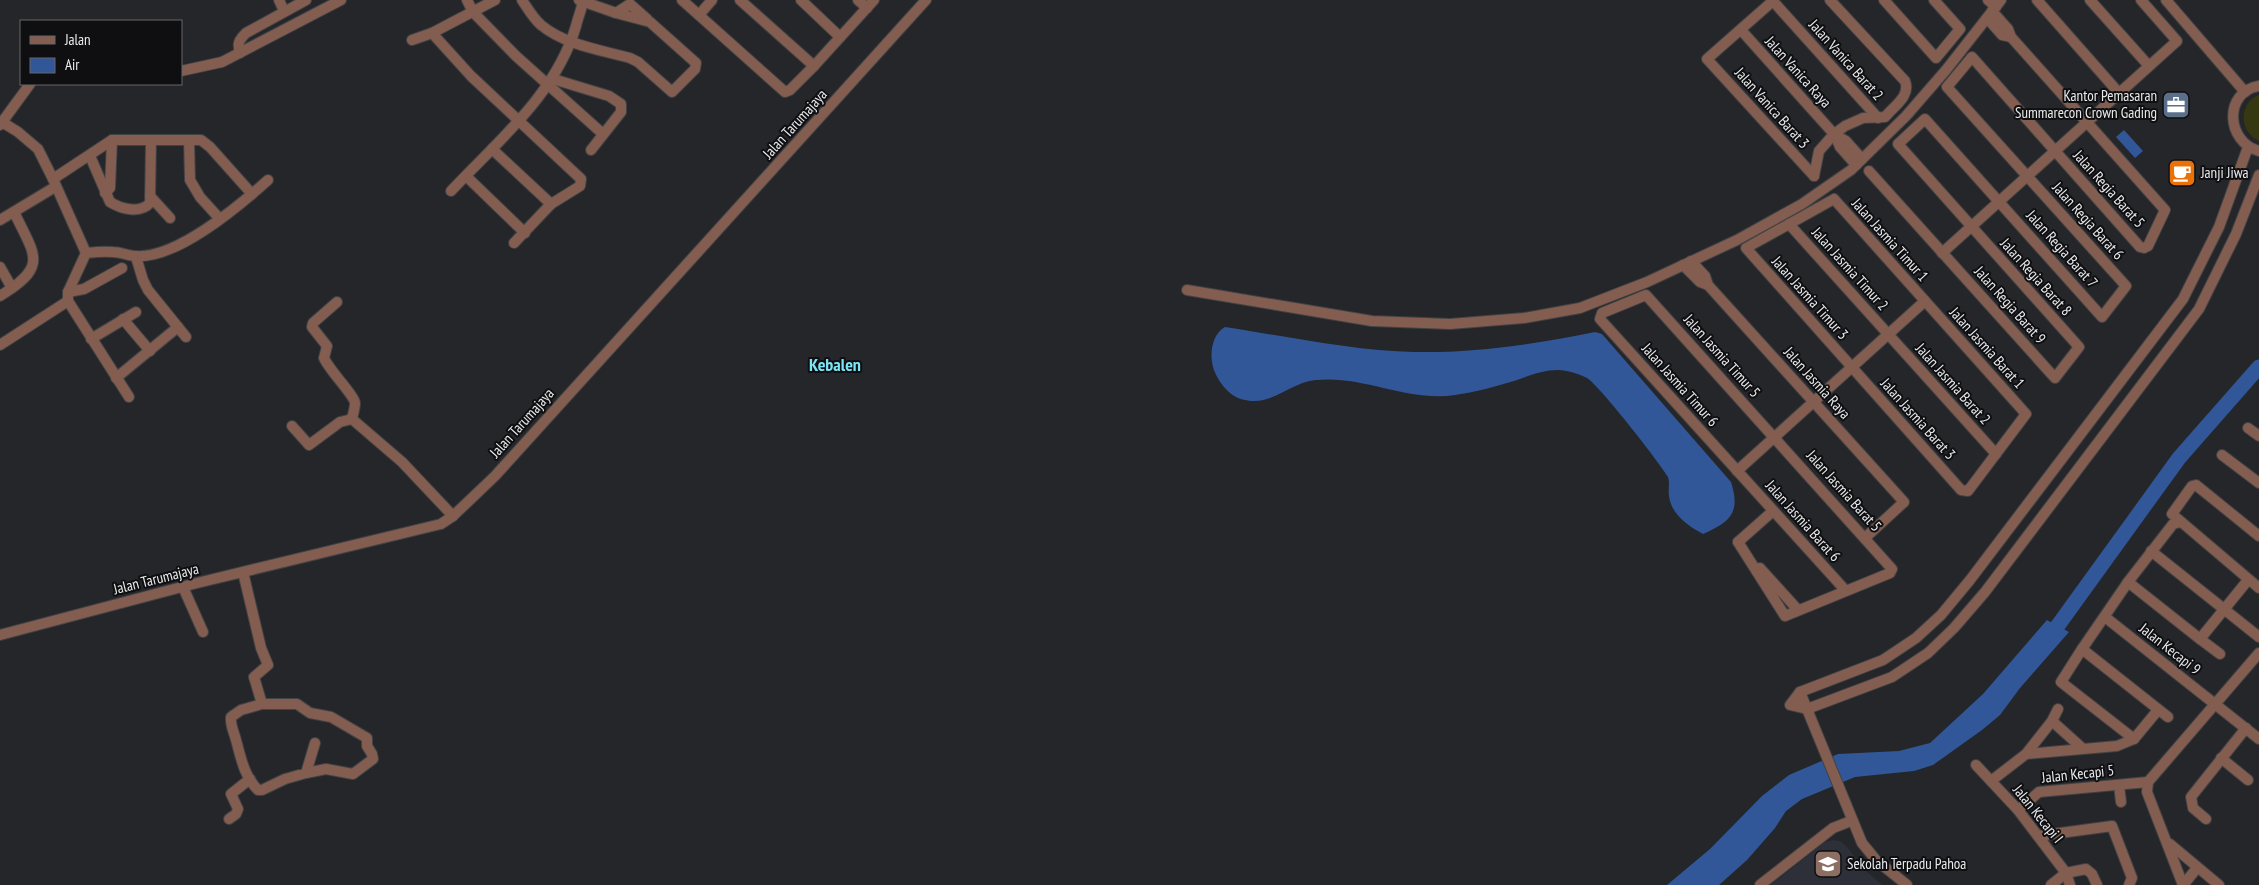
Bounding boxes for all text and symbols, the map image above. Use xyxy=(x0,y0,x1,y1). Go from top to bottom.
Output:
street label: Jalan Vanica Barat 2 xyxy=(1804,15,1888,104)
legend xyxy=(20,20,182,85)
text: Jalan xyxy=(64,30,91,49)
street label: Jalan Vanica Raya xyxy=(1761,31,1836,111)
text: Air xyxy=(65,55,80,74)
street label: Jalan Vanica Barat 3 xyxy=(1730,63,1814,152)
street label: Jalan Tarumajaya xyxy=(758,85,831,163)
place label: Kantor Pemasaran Summarecon Crown Gading xyxy=(2015,86,2157,122)
office icon: Kantor Pemasaran Summarecon Crown Gading xyxy=(2161,90,2191,120)
street label: Jalan Regia Barat 5 xyxy=(2069,145,2149,231)
cafe icon: Janji Jiwa xyxy=(2167,158,2197,188)
place label: Janji Jiwa xyxy=(2200,163,2249,182)
street label: Jalan Regia Barat 6 xyxy=(2048,177,2128,264)
street label: Jalan Jasmia Timur 1 xyxy=(1847,193,1933,285)
street label: Jalan Regia Barat 7 xyxy=(2022,205,2102,291)
street label: Jalan Jasmia Timur 2 xyxy=(1807,222,1893,314)
street label: Jalan Regia Barat 8 xyxy=(1996,233,2076,319)
street label: Jalan Jasmia Timur 3 xyxy=(1767,251,1853,343)
street label: Jalan Regia Barat 9 xyxy=(1970,261,2050,347)
street label: Jalan Jasmia Barat 1 xyxy=(1945,302,2029,392)
street label: Jalan Jasmia Timur 5 xyxy=(1679,309,1765,401)
street label: Jalan Jasmia Timur 6 xyxy=(1637,338,1723,430)
street label: Jalan Jasmia Barat 2 xyxy=(1911,338,1995,428)
street label: Jalan Jasmia Raya xyxy=(1779,342,1855,423)
district label: Kebalen xyxy=(809,353,861,376)
street label: Jalan Jasmia Barat 3 xyxy=(1876,373,1960,463)
street label: Jalan Tarumajaya xyxy=(485,384,558,462)
street label: Jalan Jasmia Barat 5 xyxy=(1802,445,1886,535)
street label: Jalan Jasmia Barat 6 xyxy=(1761,475,1845,565)
street label: Jalan Tarumajaya xyxy=(110,559,200,599)
street label: Jalan Kecapi 9 xyxy=(2135,618,2205,679)
street label: Jalan Kecapi 5 xyxy=(2040,760,2115,787)
street label: Jalan Kecapi I xyxy=(2008,780,2068,847)
school or university icon: Sekolah Terpadu Pahoa xyxy=(1813,849,1843,879)
place label: Sekolah Terpadu Pahoa xyxy=(1847,854,1966,873)

